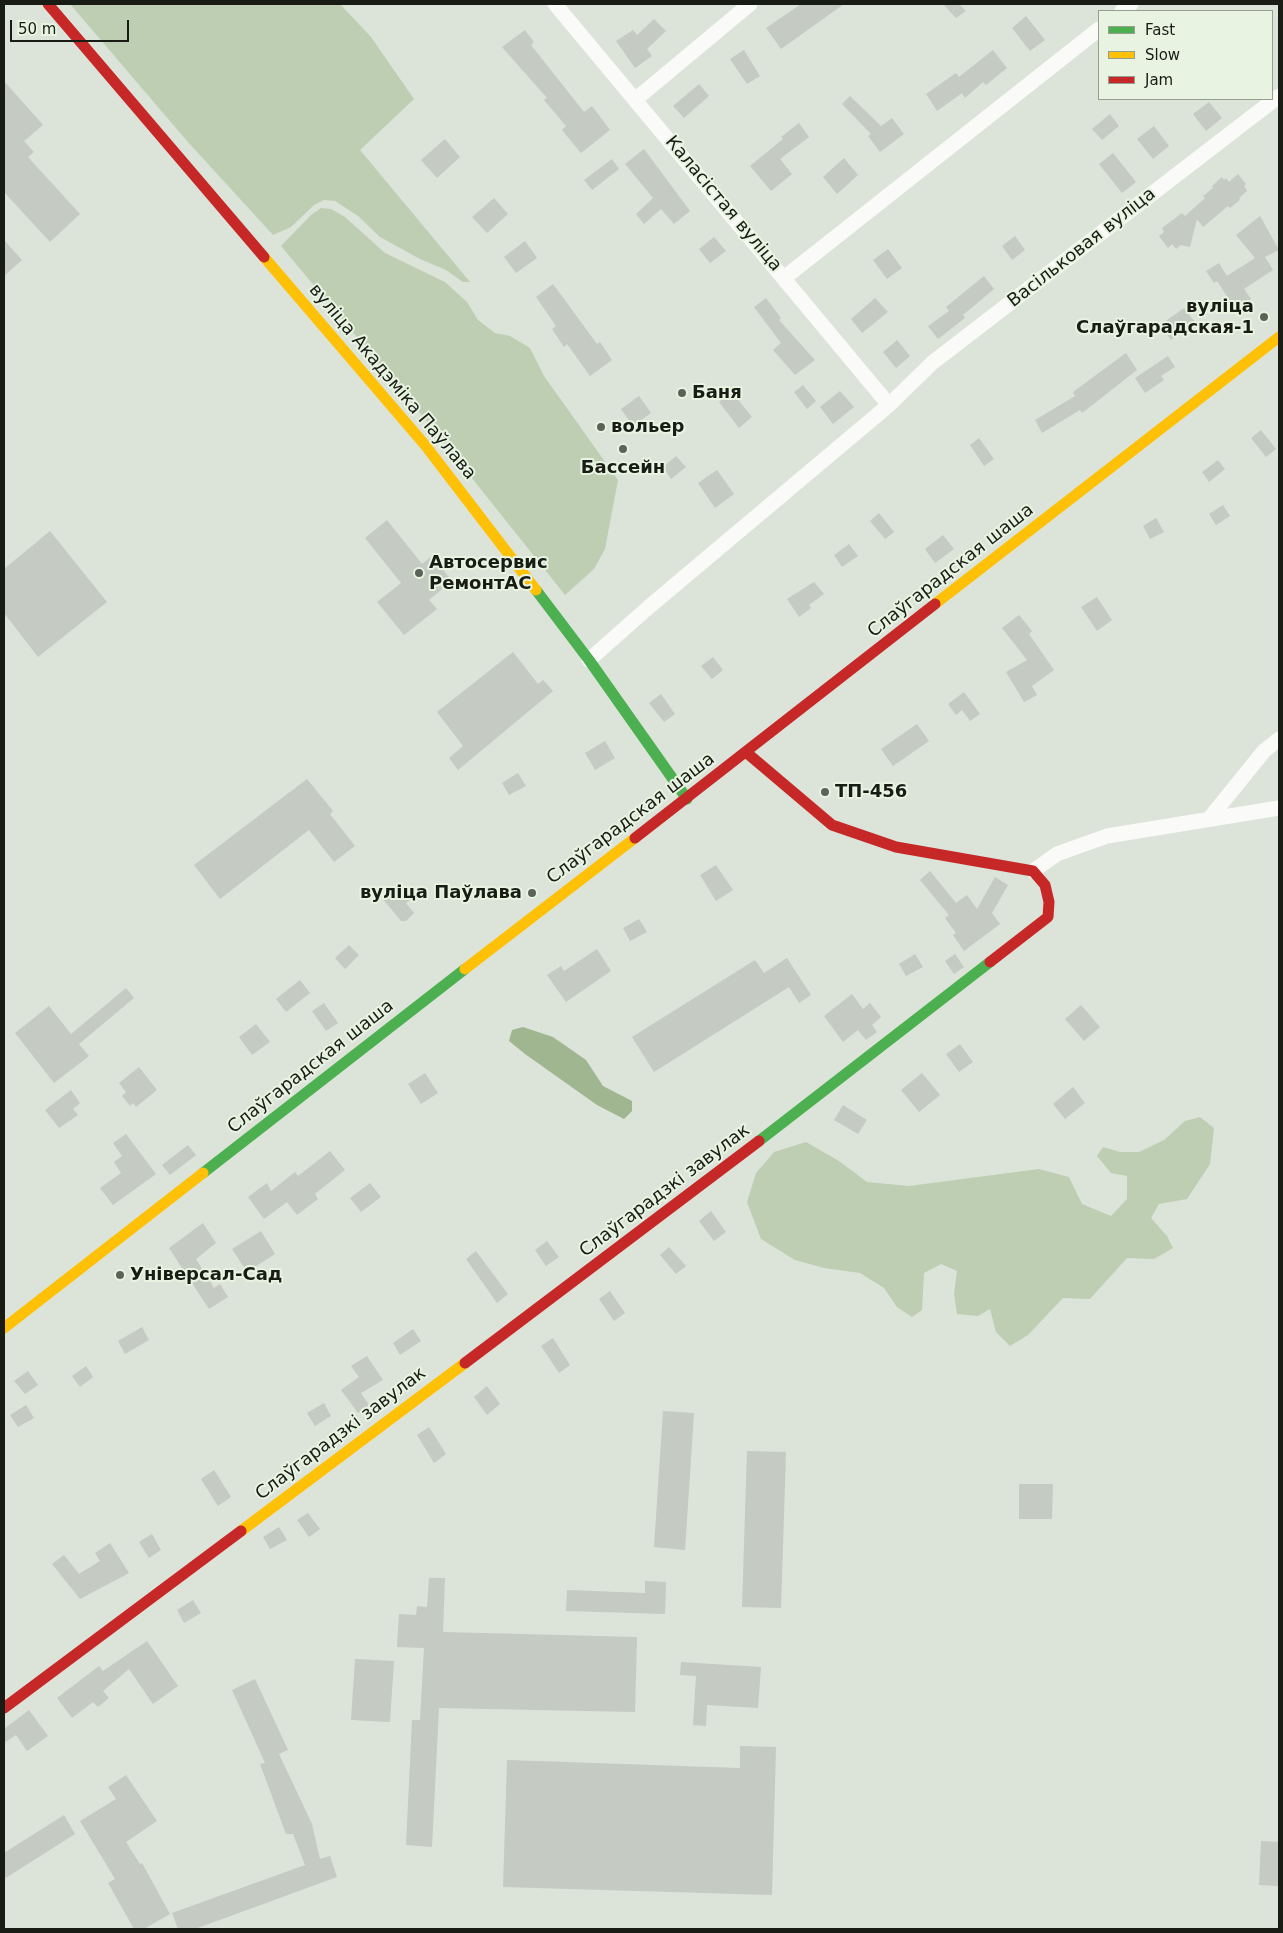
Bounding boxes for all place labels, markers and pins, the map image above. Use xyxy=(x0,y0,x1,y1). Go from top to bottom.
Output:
place label: вуліца Слаўгарадская-1 xyxy=(1076,296,1254,338)
marker: вуліца Слаўгарадская-1 xyxy=(1258,311,1270,323)
place label: Баня xyxy=(692,382,742,404)
marker: Баня xyxy=(676,387,688,399)
place label: вольер xyxy=(611,416,684,438)
marker: вольер xyxy=(595,421,607,433)
marker: Бассейн xyxy=(617,443,629,455)
place label: Бассейн xyxy=(581,457,665,479)
place label: Автосервис РемонтАС xyxy=(429,552,548,594)
marker: Автосервис РемонтАС xyxy=(413,567,425,579)
place label: ТП-456 xyxy=(835,781,907,803)
marker: ТП-456 xyxy=(819,786,831,798)
place label: вуліца Паўлава xyxy=(360,882,522,904)
marker: вуліца Паўлава xyxy=(526,887,538,899)
place label: Універсал-Сад xyxy=(130,1264,282,1286)
marker: Універсал-Сад xyxy=(114,1269,126,1281)

